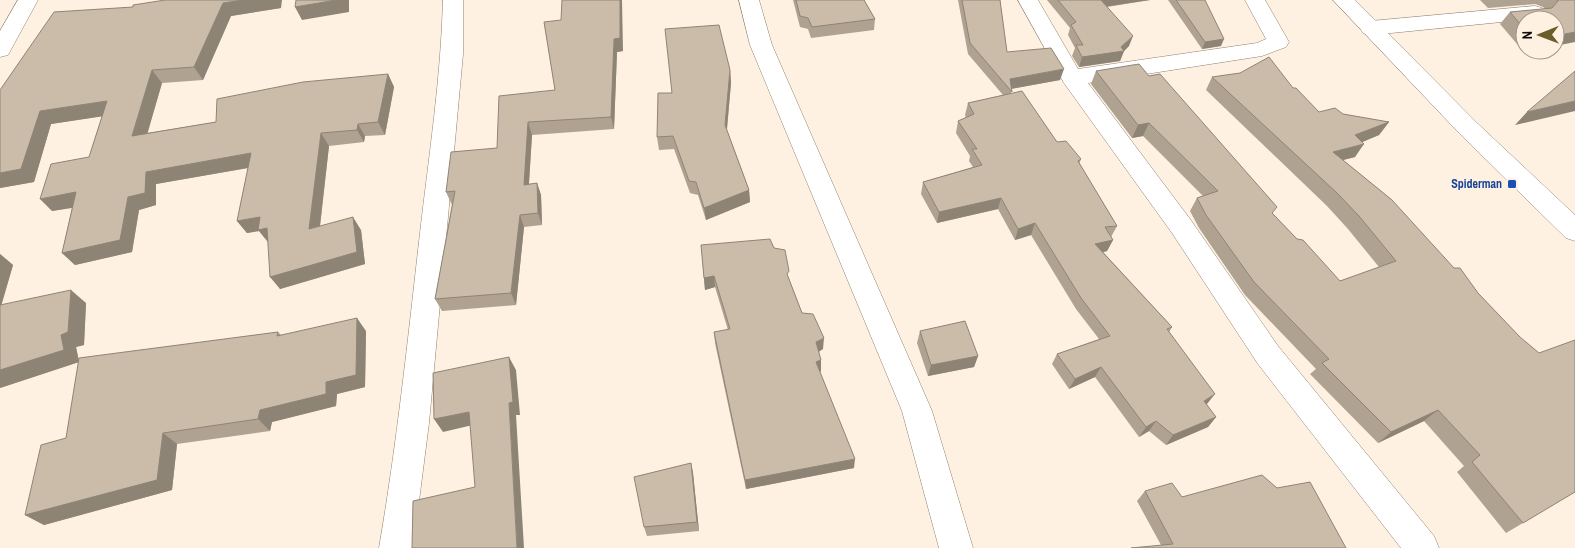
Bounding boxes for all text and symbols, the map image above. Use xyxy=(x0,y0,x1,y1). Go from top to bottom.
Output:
north arrow xyxy=(1515,10,1565,60)
text: N xyxy=(1518,31,1536,40)
place label: Spiderman xyxy=(1451,176,1502,192)
marker: Spiderman xyxy=(1506,178,1518,190)

